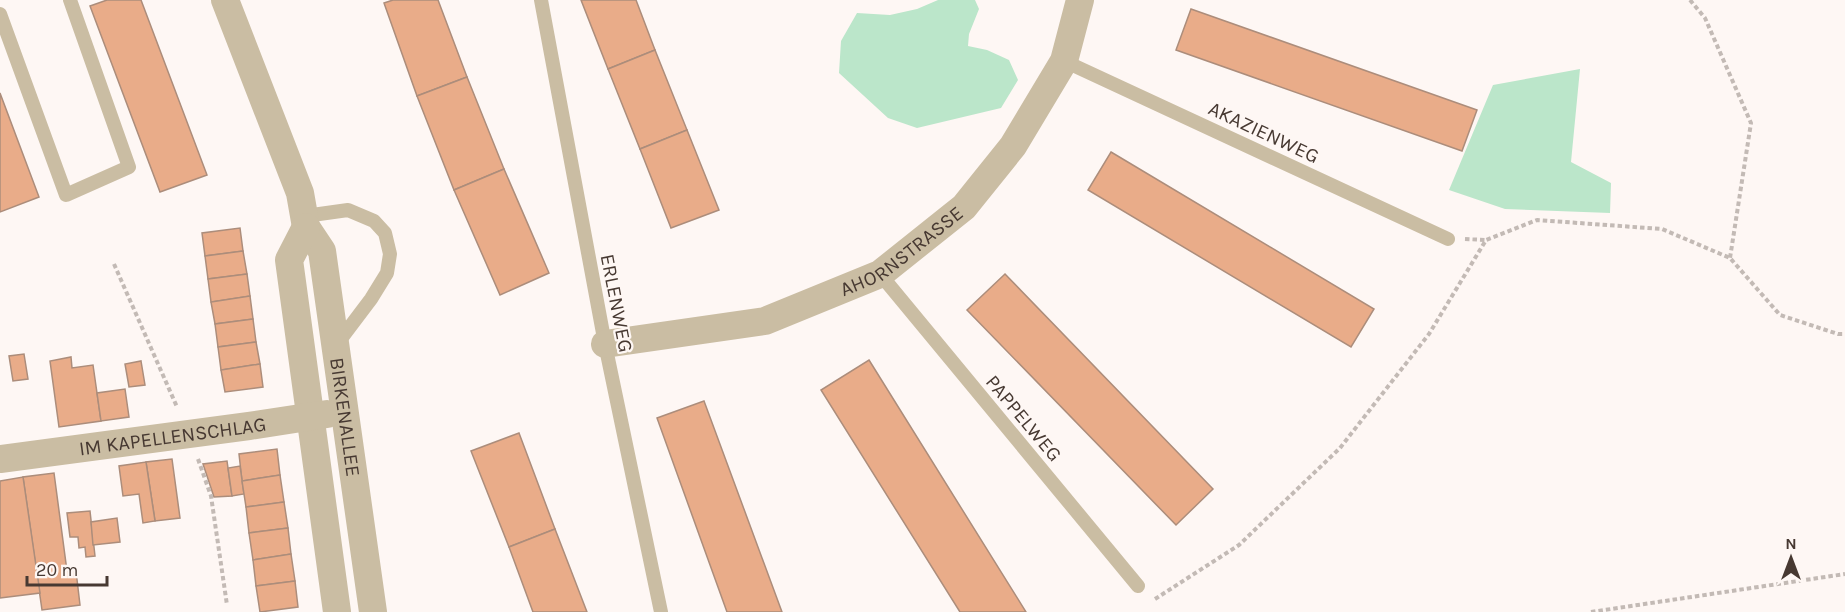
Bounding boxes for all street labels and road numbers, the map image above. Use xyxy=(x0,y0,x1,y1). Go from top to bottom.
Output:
street label: AKAZIENWEG xyxy=(1205,97,1323,168)
street label: AHORNSTRASSE xyxy=(837,201,968,301)
street label: ERLENWEG xyxy=(596,252,637,354)
street label: BIRKENALLEE xyxy=(325,356,365,478)
street label: PAPPELWEG xyxy=(981,370,1066,466)
street label: IM KAPELLENSCHLAG xyxy=(78,413,268,460)

